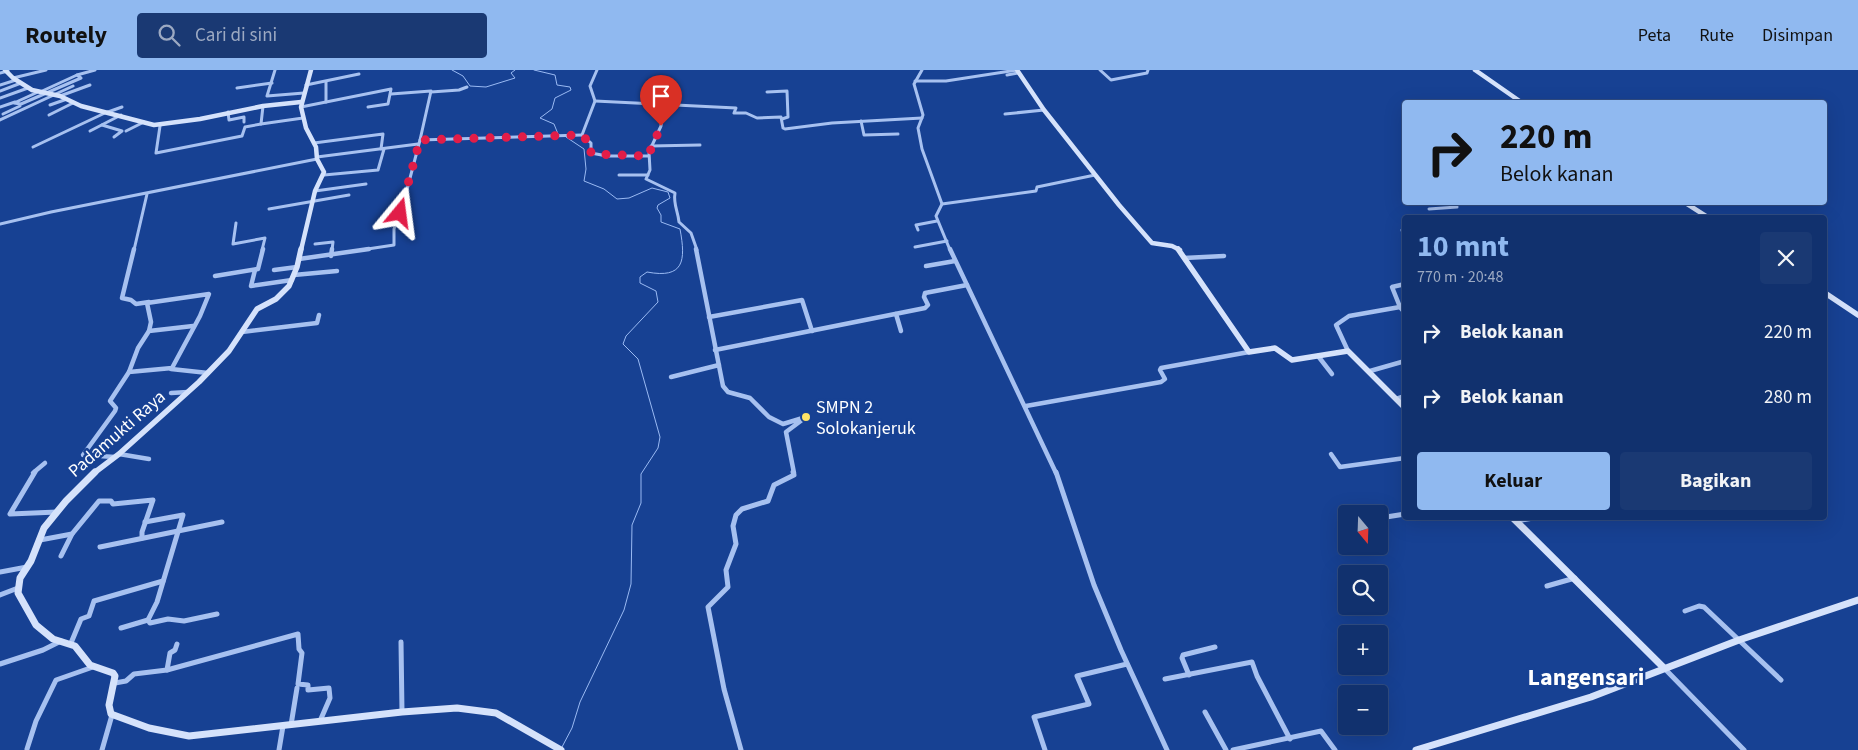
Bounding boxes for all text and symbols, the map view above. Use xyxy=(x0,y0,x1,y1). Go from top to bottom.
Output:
search box xyxy=(137,13,487,58)
text: Routely xyxy=(25,18,107,53)
icon: search xyxy=(155,21,183,49)
text: Cari di sini xyxy=(195,22,277,49)
text: Peta xyxy=(1638,23,1671,48)
text: Rute xyxy=(1699,23,1734,48)
text: Disimpan xyxy=(1762,23,1833,48)
pin xyxy=(640,75,682,126)
icon: arrive xyxy=(647,82,675,110)
text: 220 m xyxy=(1500,112,1592,162)
icon: right xyxy=(1417,120,1482,185)
text: Belok kanan xyxy=(1500,158,1614,190)
position arrow xyxy=(373,186,425,238)
text: 10 mnt xyxy=(1417,225,1509,268)
button: close xyxy=(1760,232,1812,284)
text: 770 m · 20:48 xyxy=(1417,266,1504,288)
icon: right xyxy=(1417,319,1445,347)
text: Belok kanan xyxy=(1460,319,1564,346)
text: 220 m xyxy=(1764,319,1812,346)
icon: right xyxy=(1417,384,1445,412)
text: Belok kanan xyxy=(1460,384,1564,411)
text: 280 m xyxy=(1764,384,1812,411)
street label: Padamukti Raya xyxy=(63,385,171,483)
place label: SMPN 2 Solokanjeruk xyxy=(816,395,916,441)
marker: SMPN 2 Solokanjeruk xyxy=(800,411,812,423)
button: Keluar xyxy=(1417,452,1610,510)
button: Bagikan xyxy=(1620,452,1812,510)
north arrow xyxy=(1338,505,1388,555)
map controls xyxy=(1338,505,1388,735)
button: search xyxy=(1338,565,1388,615)
button: + xyxy=(1338,625,1388,675)
district label: Langensari xyxy=(1528,660,1644,695)
button: − xyxy=(1338,685,1388,735)

